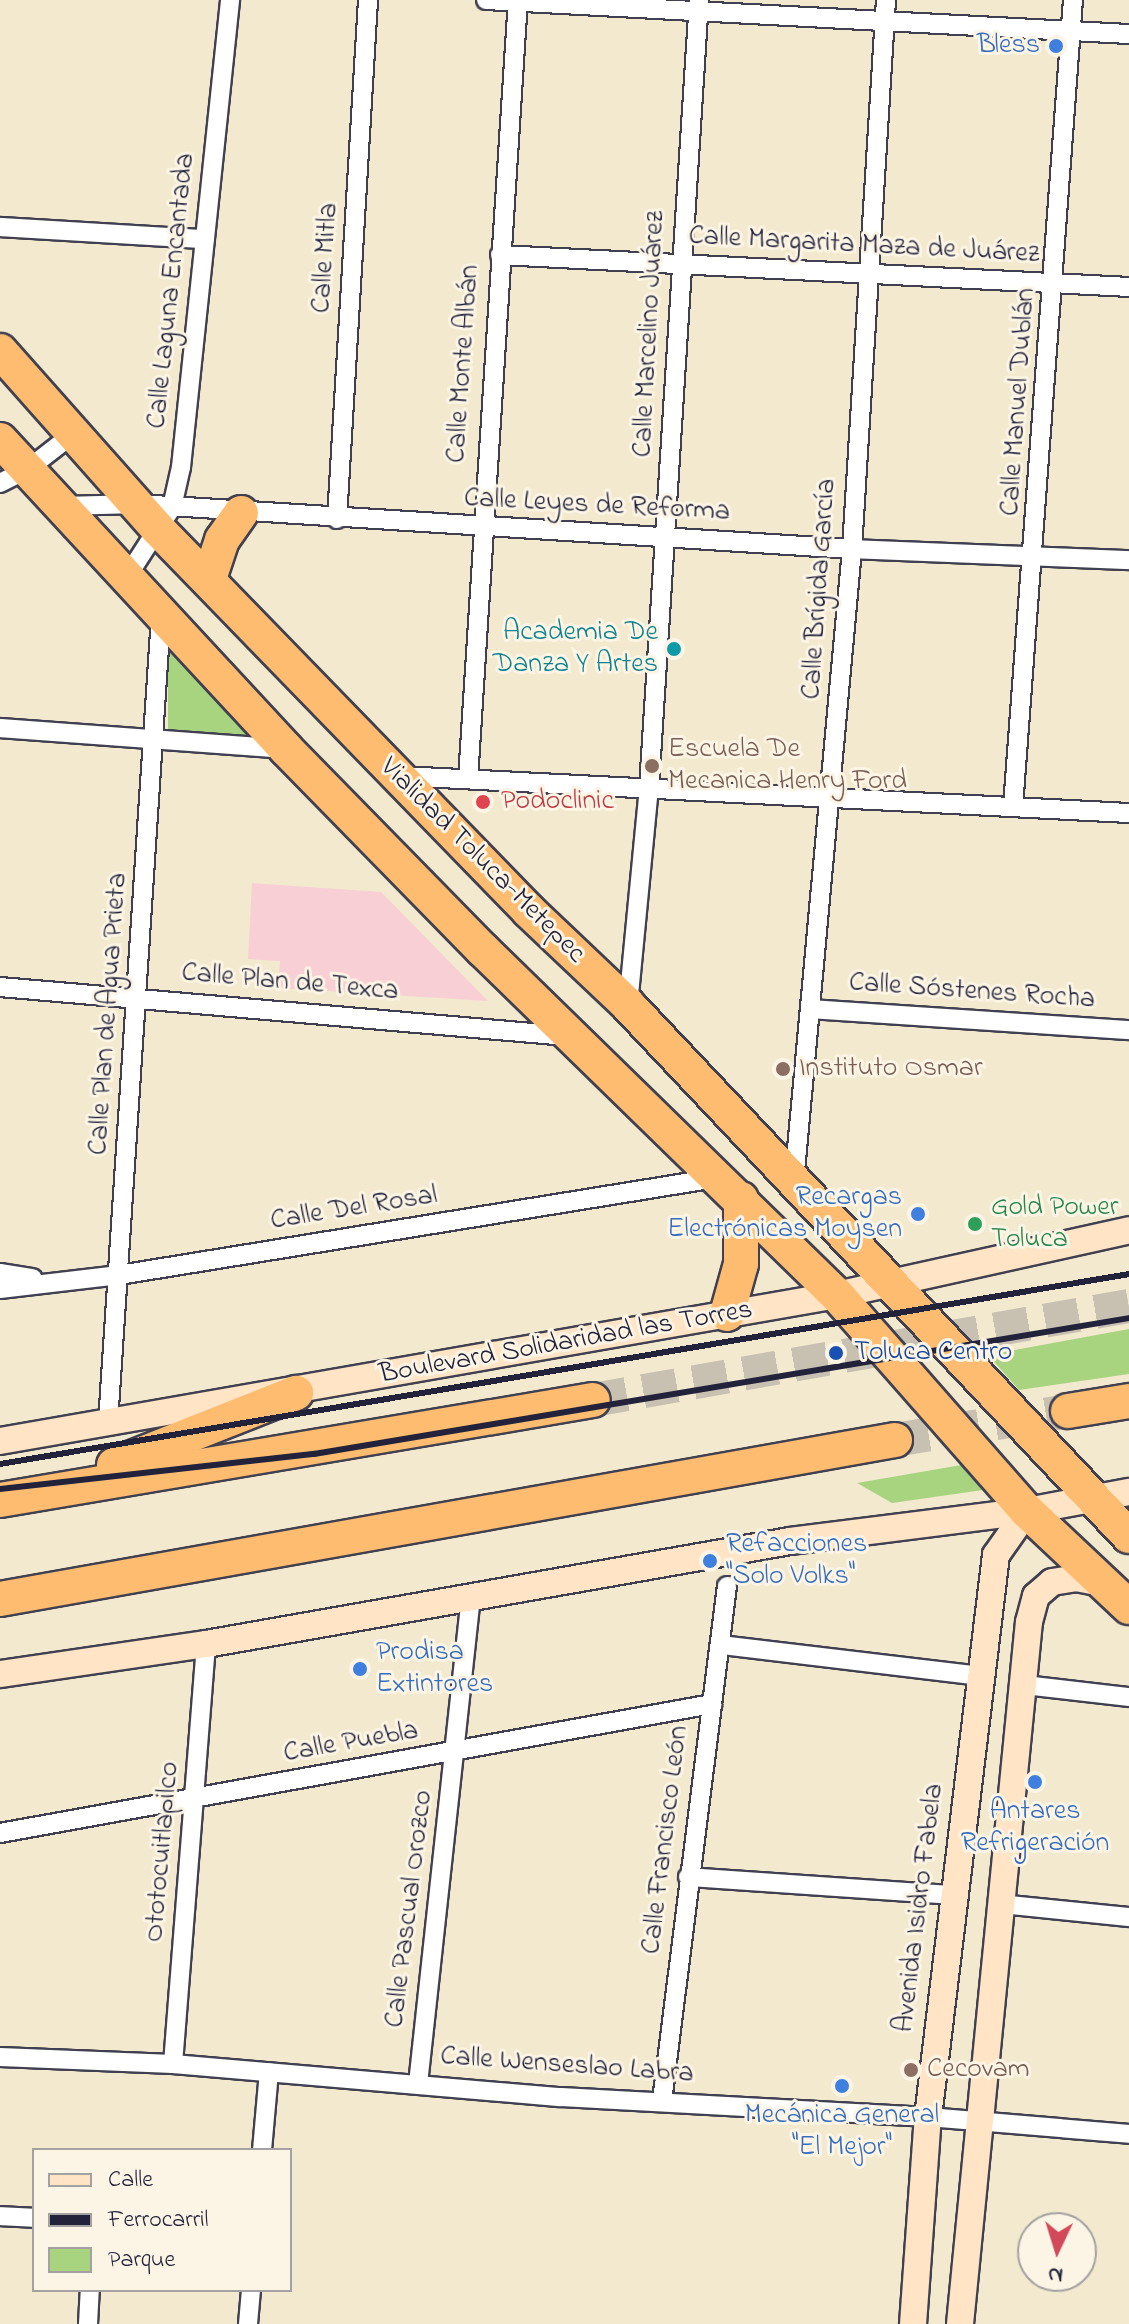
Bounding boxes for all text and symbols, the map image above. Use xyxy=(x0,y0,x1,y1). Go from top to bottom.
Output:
place label: Bless xyxy=(977,29,1040,63)
marker: Bless xyxy=(1047,37,1065,55)
street label: Calle Laguna Encantada xyxy=(141,152,203,430)
street label: Calle Mitla xyxy=(305,202,347,314)
street label: Calle Marcelino Juárez xyxy=(627,210,673,458)
street label: Calle Margarita Maza de Juárez xyxy=(688,220,1040,272)
street label: Calle Monte Albán xyxy=(440,264,488,464)
street label: Calle Manuel Dublán xyxy=(994,287,1044,517)
street label: Calle Brígida García xyxy=(796,477,844,701)
street label: Calle Leyes de Reforma xyxy=(463,482,731,530)
place label: Academia De Danza Y Artes xyxy=(493,616,658,682)
marker: Academia De Danza Y Artes xyxy=(665,640,683,658)
place label: Escuela De Mecanica Henry Ford xyxy=(668,733,907,799)
street label: Vialidad Toluca-Metepec xyxy=(372,751,592,971)
marker: Escuela De Mecanica Henry Ford xyxy=(643,757,661,775)
place label: Podoclinic xyxy=(501,785,614,819)
marker: Podoclinic xyxy=(472,791,494,813)
street label: Calle Plan de Agua Prieta xyxy=(82,872,136,1156)
street label: Calle Plan de Texca xyxy=(180,957,400,1009)
street label: Calle Sóstenes Rocha xyxy=(848,967,1096,1017)
place label: Instituto Osmar xyxy=(799,1052,983,1086)
marker: Instituto Osmar xyxy=(774,1060,792,1078)
street label: Calle Del Rosal xyxy=(268,1179,440,1239)
place label: Recargas Electrónicas Moysen xyxy=(667,1181,902,1247)
place label: Gold Power Toluca xyxy=(991,1191,1118,1257)
marker: Recargas Electrónicas Moysen xyxy=(909,1205,927,1223)
marker: Gold Power Toluca xyxy=(966,1215,984,1233)
street label: Boulevard Solidaridad las Torres xyxy=(377,1294,755,1392)
place label: Toluca Centro xyxy=(854,1336,1012,1370)
marker: Toluca Centro xyxy=(825,1342,847,1364)
place label: Refacciones "Solo Volks" xyxy=(726,1528,867,1594)
marker: Refacciones "Solo Volks" xyxy=(701,1552,719,1570)
place label: Prodisa Extintores xyxy=(376,1636,493,1702)
marker: Prodisa Extintores xyxy=(351,1660,369,1678)
street label: Calle Puebla xyxy=(281,1715,421,1771)
street label: Calle Francisco León xyxy=(635,1724,697,1956)
street label: Ototocuitlapilco xyxy=(138,1760,188,1944)
marker: Antares Refrigeración xyxy=(1026,1773,1044,1791)
street label: Avenida Isidro Fabela xyxy=(888,1782,952,2034)
street label: Calle Pascual Orozco xyxy=(379,1788,441,2030)
place label: Antares Refrigeración xyxy=(961,1795,1109,1861)
street label: Calle Wenseslao Labra xyxy=(439,2040,695,2092)
place label: Cecovam xyxy=(927,2053,1030,2087)
marker: Cecovam xyxy=(902,2061,920,2079)
marker: Mecánica General "El Mejor" xyxy=(833,2077,851,2095)
place label: Mecánica General "El Mejor" xyxy=(745,2099,939,2165)
legend xyxy=(32,2148,292,2292)
text: Calle xyxy=(108,2163,153,2198)
text: Ferrocarril xyxy=(108,2203,209,2238)
north arrow xyxy=(1017,2212,1097,2292)
text: Parque xyxy=(108,2243,175,2278)
text: N xyxy=(1047,2257,1064,2290)

